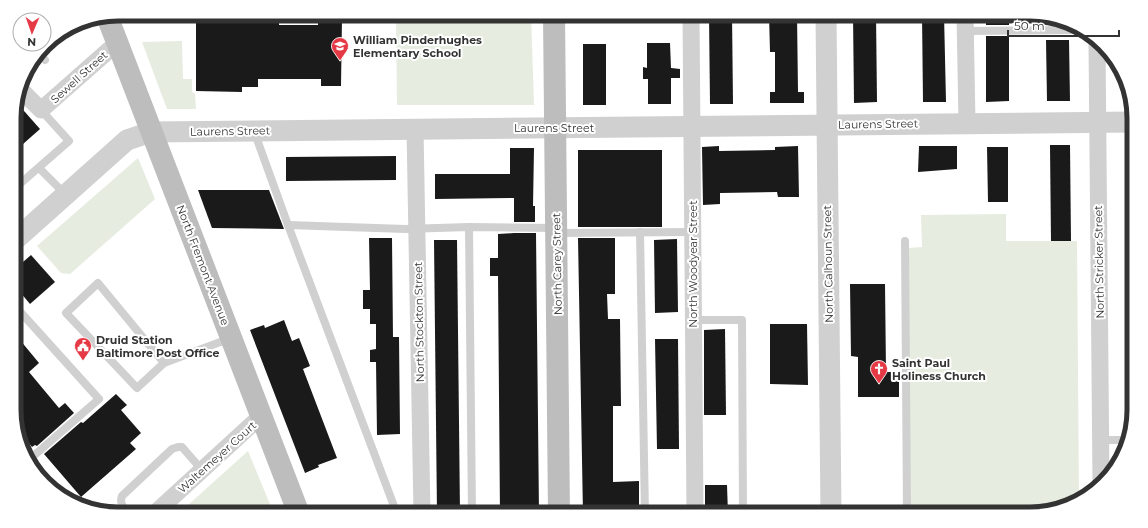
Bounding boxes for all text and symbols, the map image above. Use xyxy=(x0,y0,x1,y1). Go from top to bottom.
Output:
north arrow xyxy=(12,12,52,52)
scale bar xyxy=(1008,12,1119,38)
text: 50 m xyxy=(1014,18,1045,33)
place label: William Pinderhughes Elementary School xyxy=(353,33,482,60)
text: N xyxy=(27,35,36,49)
school or university icon: William Pinderhughes Elementary School xyxy=(330,36,350,61)
street label: Sewell Street xyxy=(48,48,111,106)
street label: Laurens Street xyxy=(838,116,919,132)
street label: Laurens Street xyxy=(514,121,595,135)
street label: Laurens Street xyxy=(190,123,271,139)
street label: North Woodyear Street xyxy=(686,200,700,328)
street label: North Fremont Avenue xyxy=(174,203,233,328)
street label: North Calhoun Street xyxy=(820,205,836,323)
street label: North Stricker Street xyxy=(1091,205,1107,319)
street label: North Carey Street xyxy=(549,212,565,315)
street label: North Stockton Street xyxy=(411,261,427,382)
place label: Druid Station Baltimore Post Office xyxy=(96,333,220,360)
public building icon: Druid Station Baltimore Post Office xyxy=(73,336,93,361)
place label: Saint Paul Holiness Church xyxy=(892,356,986,383)
church icon: Saint Paul Holiness Church xyxy=(869,359,889,384)
street label: Waltemeyer Court xyxy=(175,418,260,496)

